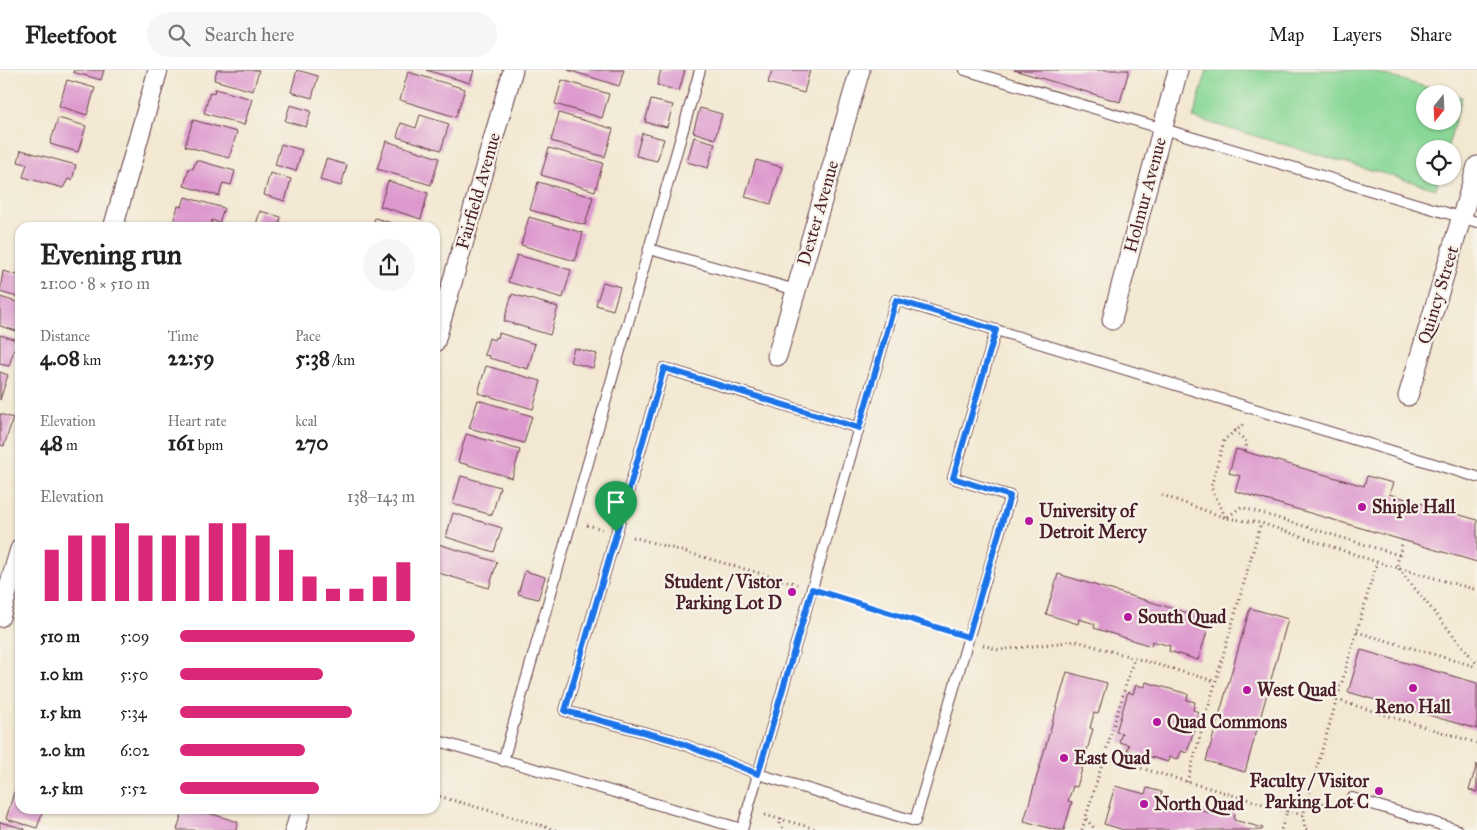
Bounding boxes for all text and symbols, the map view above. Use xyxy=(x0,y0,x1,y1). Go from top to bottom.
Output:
search box xyxy=(147,12,497,57)
text: Fleetfoot xyxy=(25,20,117,50)
icon: search xyxy=(165,21,193,49)
text: Search here xyxy=(205,23,294,46)
text: Map xyxy=(1269,24,1304,46)
text: Layers xyxy=(1332,24,1382,46)
text: Share xyxy=(1410,24,1452,46)
north arrow xyxy=(1416,85,1461,130)
map controls xyxy=(1416,85,1461,185)
street label: Fairfield Avenue xyxy=(451,130,505,252)
street label: Holmur Avenue xyxy=(1119,135,1171,255)
button: locate xyxy=(1416,140,1461,185)
street label: Dexter Avenue xyxy=(793,158,843,268)
text: Evening run xyxy=(40,237,182,272)
button: share xyxy=(363,239,415,291)
street label: Quincy Street xyxy=(1413,243,1464,347)
text: 21:00 · 8 × 510 m xyxy=(40,274,150,293)
text: Distance xyxy=(40,328,90,345)
text: Time xyxy=(168,328,199,345)
text: Pace xyxy=(295,328,321,345)
text: 4.08 xyxy=(40,345,80,371)
text: 22:59 xyxy=(168,345,215,371)
text: 5:38 xyxy=(295,345,330,371)
text: km xyxy=(80,352,101,369)
text: /km xyxy=(330,352,355,369)
text: Elevation xyxy=(40,413,96,430)
text: Heart rate xyxy=(168,413,227,430)
text: kcal xyxy=(295,413,317,430)
text: 48 xyxy=(40,430,63,456)
text: 161 xyxy=(168,430,195,456)
text: 270 xyxy=(295,430,329,456)
text: m xyxy=(63,437,78,454)
text: bpm xyxy=(195,437,223,454)
pin xyxy=(595,481,637,532)
text: Elevation xyxy=(40,487,104,506)
text: 138–143 m xyxy=(347,487,415,506)
icon: arrive xyxy=(602,488,630,516)
place label: Shiple Hall xyxy=(1372,496,1456,519)
place label: University of Detroit Mercy xyxy=(1039,500,1148,544)
marker: Shiple Hall xyxy=(1356,501,1368,513)
marker: University of Detroit Mercy xyxy=(1023,515,1035,527)
place label: Student / Vistor Parking Lot D xyxy=(664,571,783,615)
marker: Student / Vistor Parking Lot D xyxy=(786,586,798,598)
place label: South Quad xyxy=(1138,606,1227,629)
marker: South Quad xyxy=(1122,611,1134,623)
text: 510 m xyxy=(40,627,80,646)
text: 5:09 xyxy=(120,627,149,646)
text: 1.0 km xyxy=(40,665,83,684)
text: 5:50 xyxy=(120,665,148,684)
place label: West Quad xyxy=(1257,679,1338,702)
marker: Reno Hall xyxy=(1407,682,1419,694)
marker: West Quad xyxy=(1241,684,1253,696)
place label: Reno Hall xyxy=(1375,696,1452,718)
text: 1.5 km xyxy=(40,703,81,722)
text: 5:34 xyxy=(120,703,147,722)
place label: Quad Commons xyxy=(1167,711,1287,734)
marker: Quad Commons xyxy=(1151,716,1163,728)
text: 2.0 km xyxy=(40,741,85,760)
text: 6:02 xyxy=(120,741,149,760)
place label: East Quad xyxy=(1074,747,1151,770)
marker: East Quad xyxy=(1058,752,1070,764)
place label: Faculty / Visitor Parking Lot C xyxy=(1250,770,1370,814)
text: 2.5 km xyxy=(40,779,83,798)
text: 5:52 xyxy=(120,779,147,798)
marker: Faculty / Visitor Parking Lot C xyxy=(1373,785,1385,797)
place label: North Quad xyxy=(1154,793,1245,816)
marker: North Quad xyxy=(1138,798,1150,810)

